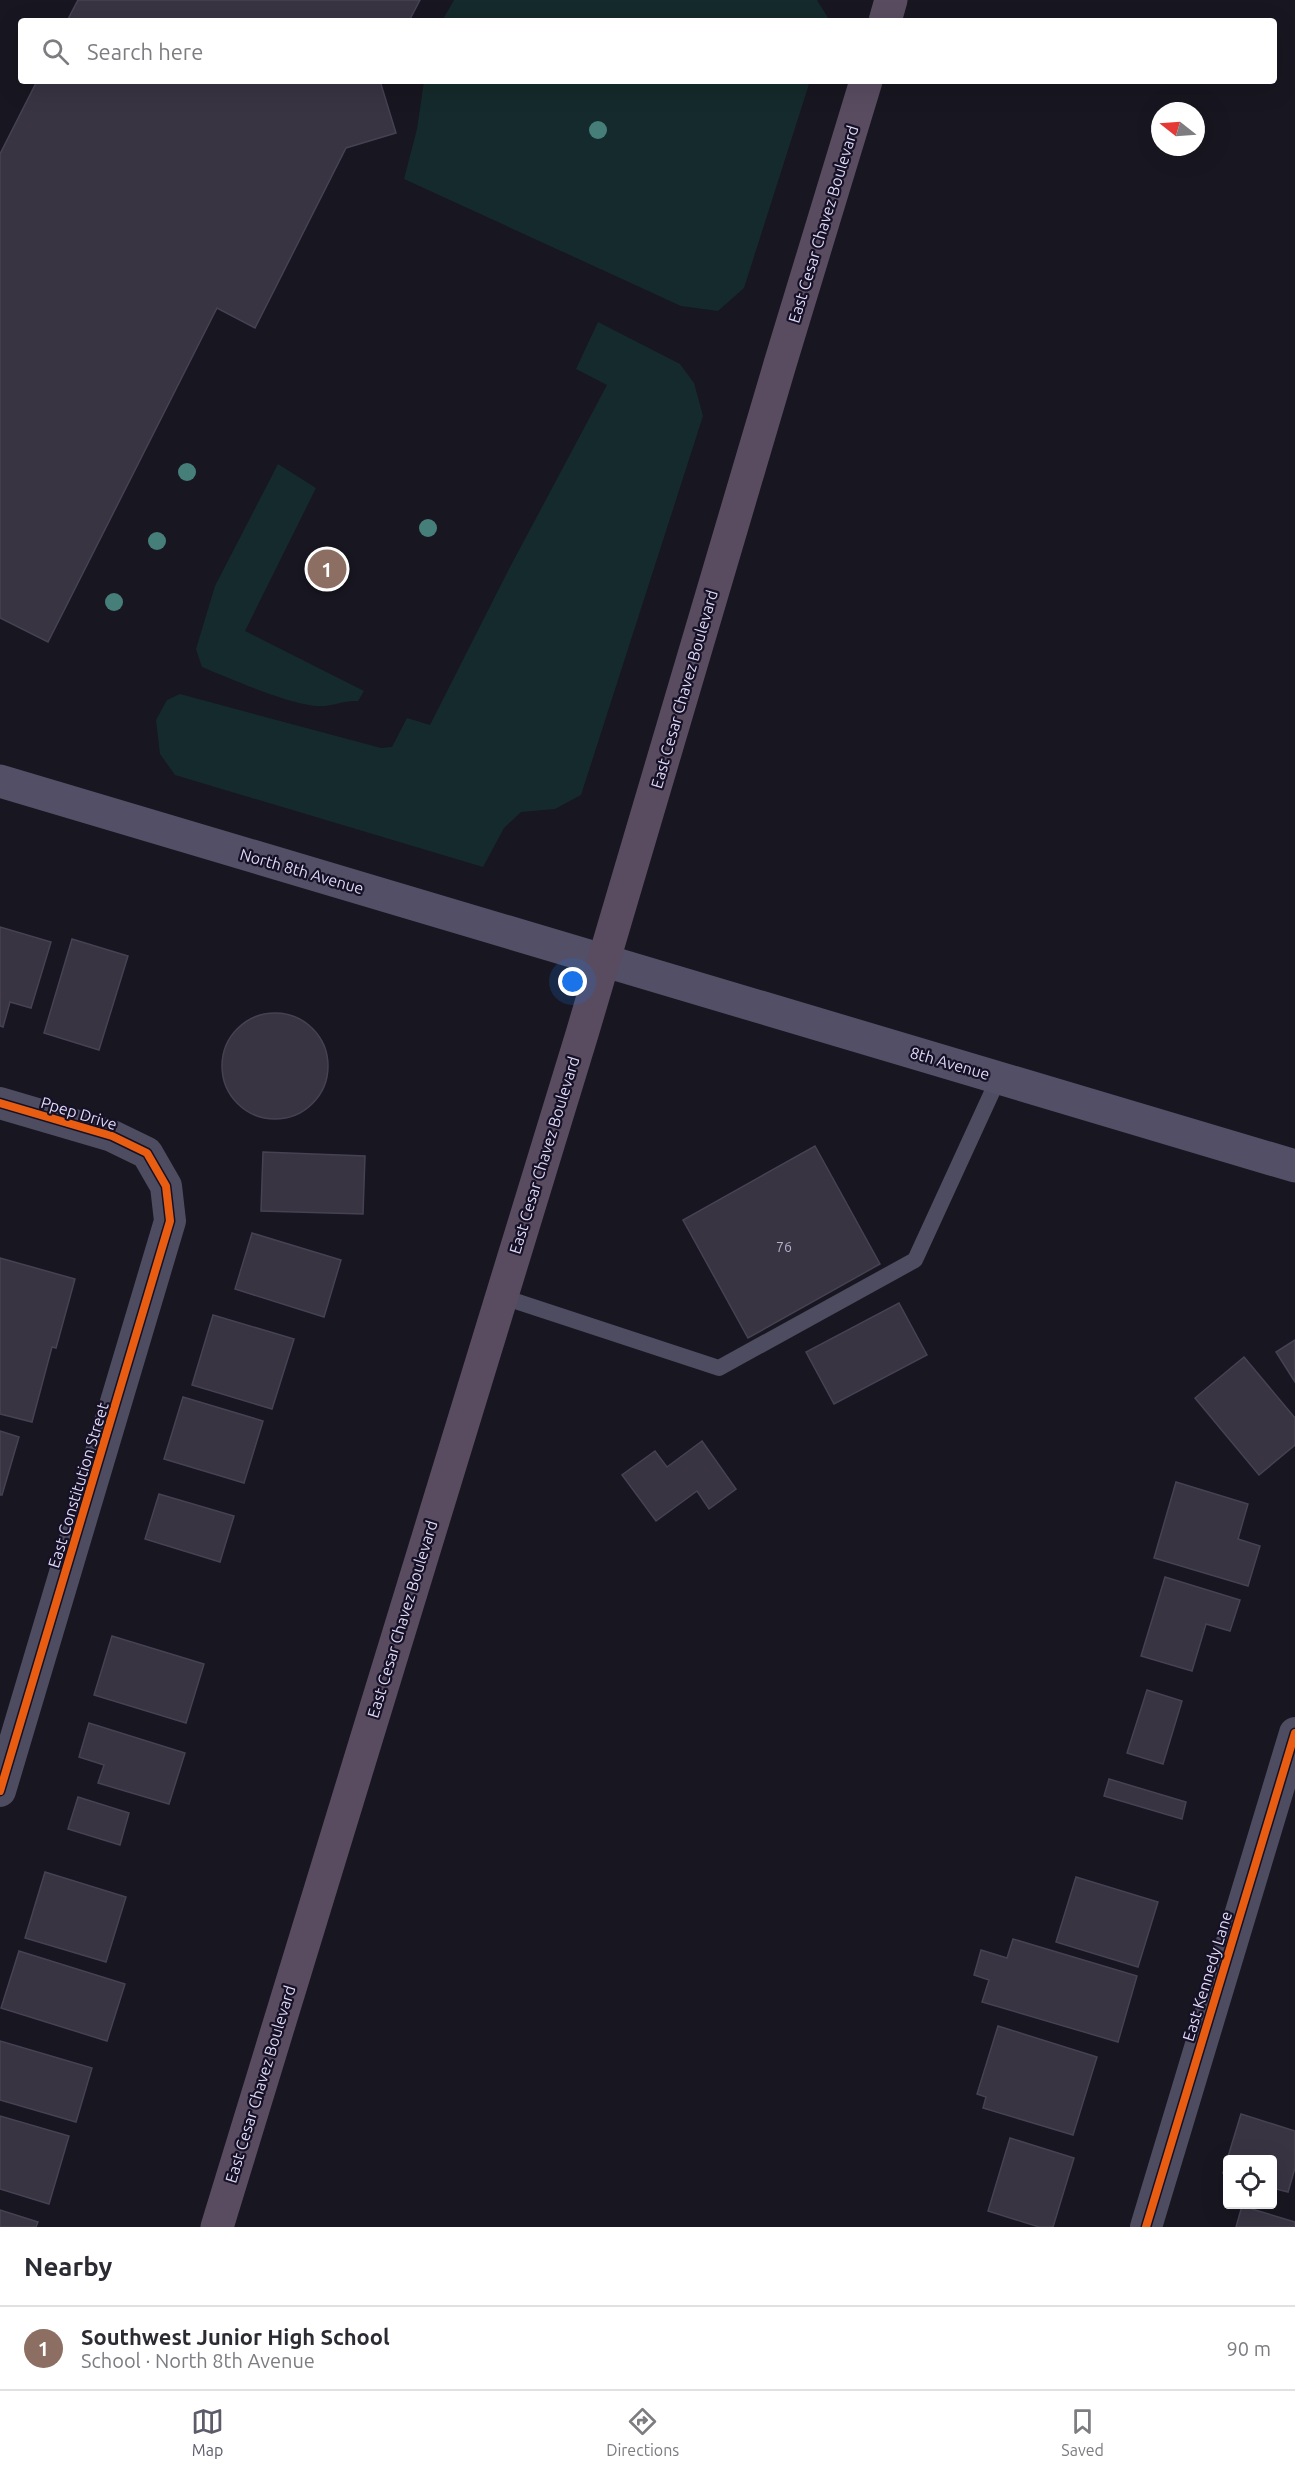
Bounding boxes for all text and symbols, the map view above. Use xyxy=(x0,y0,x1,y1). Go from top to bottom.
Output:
search box xyxy=(18,18,1277,84)
icon: search xyxy=(39,35,72,68)
text: Search here xyxy=(87,39,203,64)
north arrow xyxy=(1151,102,1205,156)
street label: East Cesar Chavez Boulevard xyxy=(784,123,862,325)
pin: 1 xyxy=(308,546,346,592)
street label: East Cesar Chavez Boulevard xyxy=(647,588,721,790)
street label: North 8th Avenue xyxy=(238,845,366,897)
your location xyxy=(558,967,587,996)
street label: 8th Avenue xyxy=(908,1043,992,1083)
street label: East Cesar Chavez Boulevard xyxy=(505,1054,583,1256)
street label: Ppep Drive xyxy=(39,1093,119,1133)
house number: 76 xyxy=(776,1239,792,1255)
street label: East Constitution Street xyxy=(44,1399,112,1570)
street label: East Cesar Chavez Boulevard xyxy=(363,1518,441,1720)
street label: East Kennedy Lane xyxy=(1179,1909,1235,2043)
street label: East Cesar Chavez Boulevard xyxy=(221,1983,299,2185)
map controls xyxy=(1223,2155,1277,2209)
button: locate xyxy=(1223,2155,1277,2209)
text: Nearby xyxy=(24,2252,112,2281)
text: Southwest Junior High School xyxy=(81,2324,390,2349)
text: 1 xyxy=(38,2337,49,2360)
text: 90 m xyxy=(1227,2337,1271,2360)
text: School · North 8th Avenue xyxy=(81,2349,315,2372)
tab: Map xyxy=(191,2405,224,2459)
tab: Directions xyxy=(606,2405,679,2459)
tab: Saved xyxy=(1061,2405,1104,2459)

